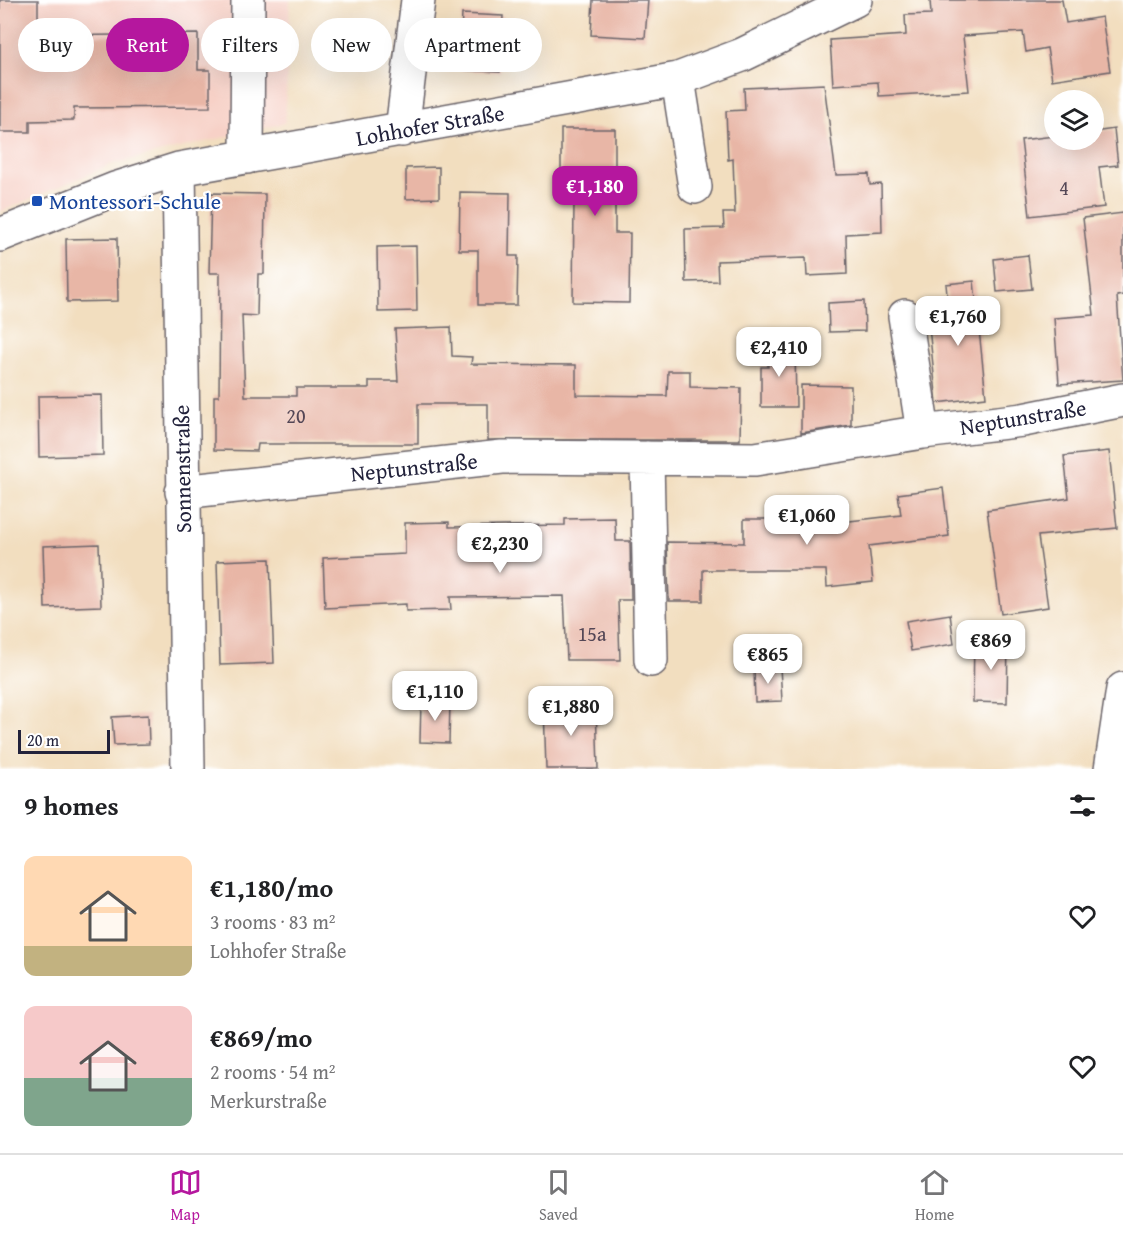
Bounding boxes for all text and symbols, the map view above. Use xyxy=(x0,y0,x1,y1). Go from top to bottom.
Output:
chip: Buy xyxy=(18,18,94,72)
chip: Rent xyxy=(106,18,189,72)
chip: Filters xyxy=(201,18,299,72)
chip: New xyxy=(311,18,392,72)
chip: Apartment xyxy=(404,18,542,72)
map controls xyxy=(1044,90,1104,150)
button: layers xyxy=(1044,90,1104,150)
street label: Lohhofer Straße xyxy=(353,96,507,154)
pin: €1,180 xyxy=(546,166,644,217)
text: €1,180 xyxy=(566,171,624,200)
house number: 4 xyxy=(1059,173,1069,202)
place label: Montessori-Schule xyxy=(49,185,221,217)
marker: Montessori-Schule xyxy=(30,194,44,208)
pin: €1,760 xyxy=(909,296,1007,347)
text: €1,760 xyxy=(929,301,987,330)
pin: €2,410 xyxy=(730,327,828,378)
text: €2,410 xyxy=(750,332,808,361)
street label: Neptunstraße xyxy=(957,391,1089,443)
house number: 20 xyxy=(286,401,306,430)
street label: Sonnenstraße xyxy=(165,405,199,533)
street label: Neptunstraße xyxy=(349,444,479,490)
pin: €1,060 xyxy=(758,495,856,546)
text: €1,060 xyxy=(778,500,836,529)
pin: €2,230 xyxy=(451,523,549,574)
text: €2,230 xyxy=(471,528,529,557)
house number: 15a xyxy=(578,619,607,648)
pin: €869 xyxy=(955,620,1027,671)
text: €869 xyxy=(970,625,1012,654)
pin: €865 xyxy=(732,634,804,685)
text: €865 xyxy=(747,639,789,668)
pin: €1,110 xyxy=(386,671,484,722)
text: €1,110 xyxy=(406,676,464,705)
pin: €1,880 xyxy=(522,686,620,737)
text: €1,880 xyxy=(542,691,600,720)
scale bar xyxy=(18,727,110,754)
text: 20 m xyxy=(27,728,59,752)
text: 9 homes xyxy=(24,786,119,825)
icon: filters xyxy=(1066,789,1099,822)
text: €1,180/mo xyxy=(210,868,333,907)
icon: home xyxy=(72,880,144,952)
icon: heart xyxy=(1066,900,1099,933)
text: 3 rooms · 83 m² xyxy=(210,907,336,936)
text: Lohhofer Straße xyxy=(210,936,347,965)
text: €869/mo xyxy=(210,1018,312,1057)
icon: home xyxy=(72,1030,144,1102)
icon: heart xyxy=(1066,1050,1099,1083)
text: 2 rooms · 54 m² xyxy=(210,1057,336,1086)
text: Merkurstraße xyxy=(210,1086,327,1115)
tab: Map xyxy=(169,1166,202,1226)
tab: Saved xyxy=(539,1166,578,1226)
tab: Home xyxy=(915,1166,954,1226)

